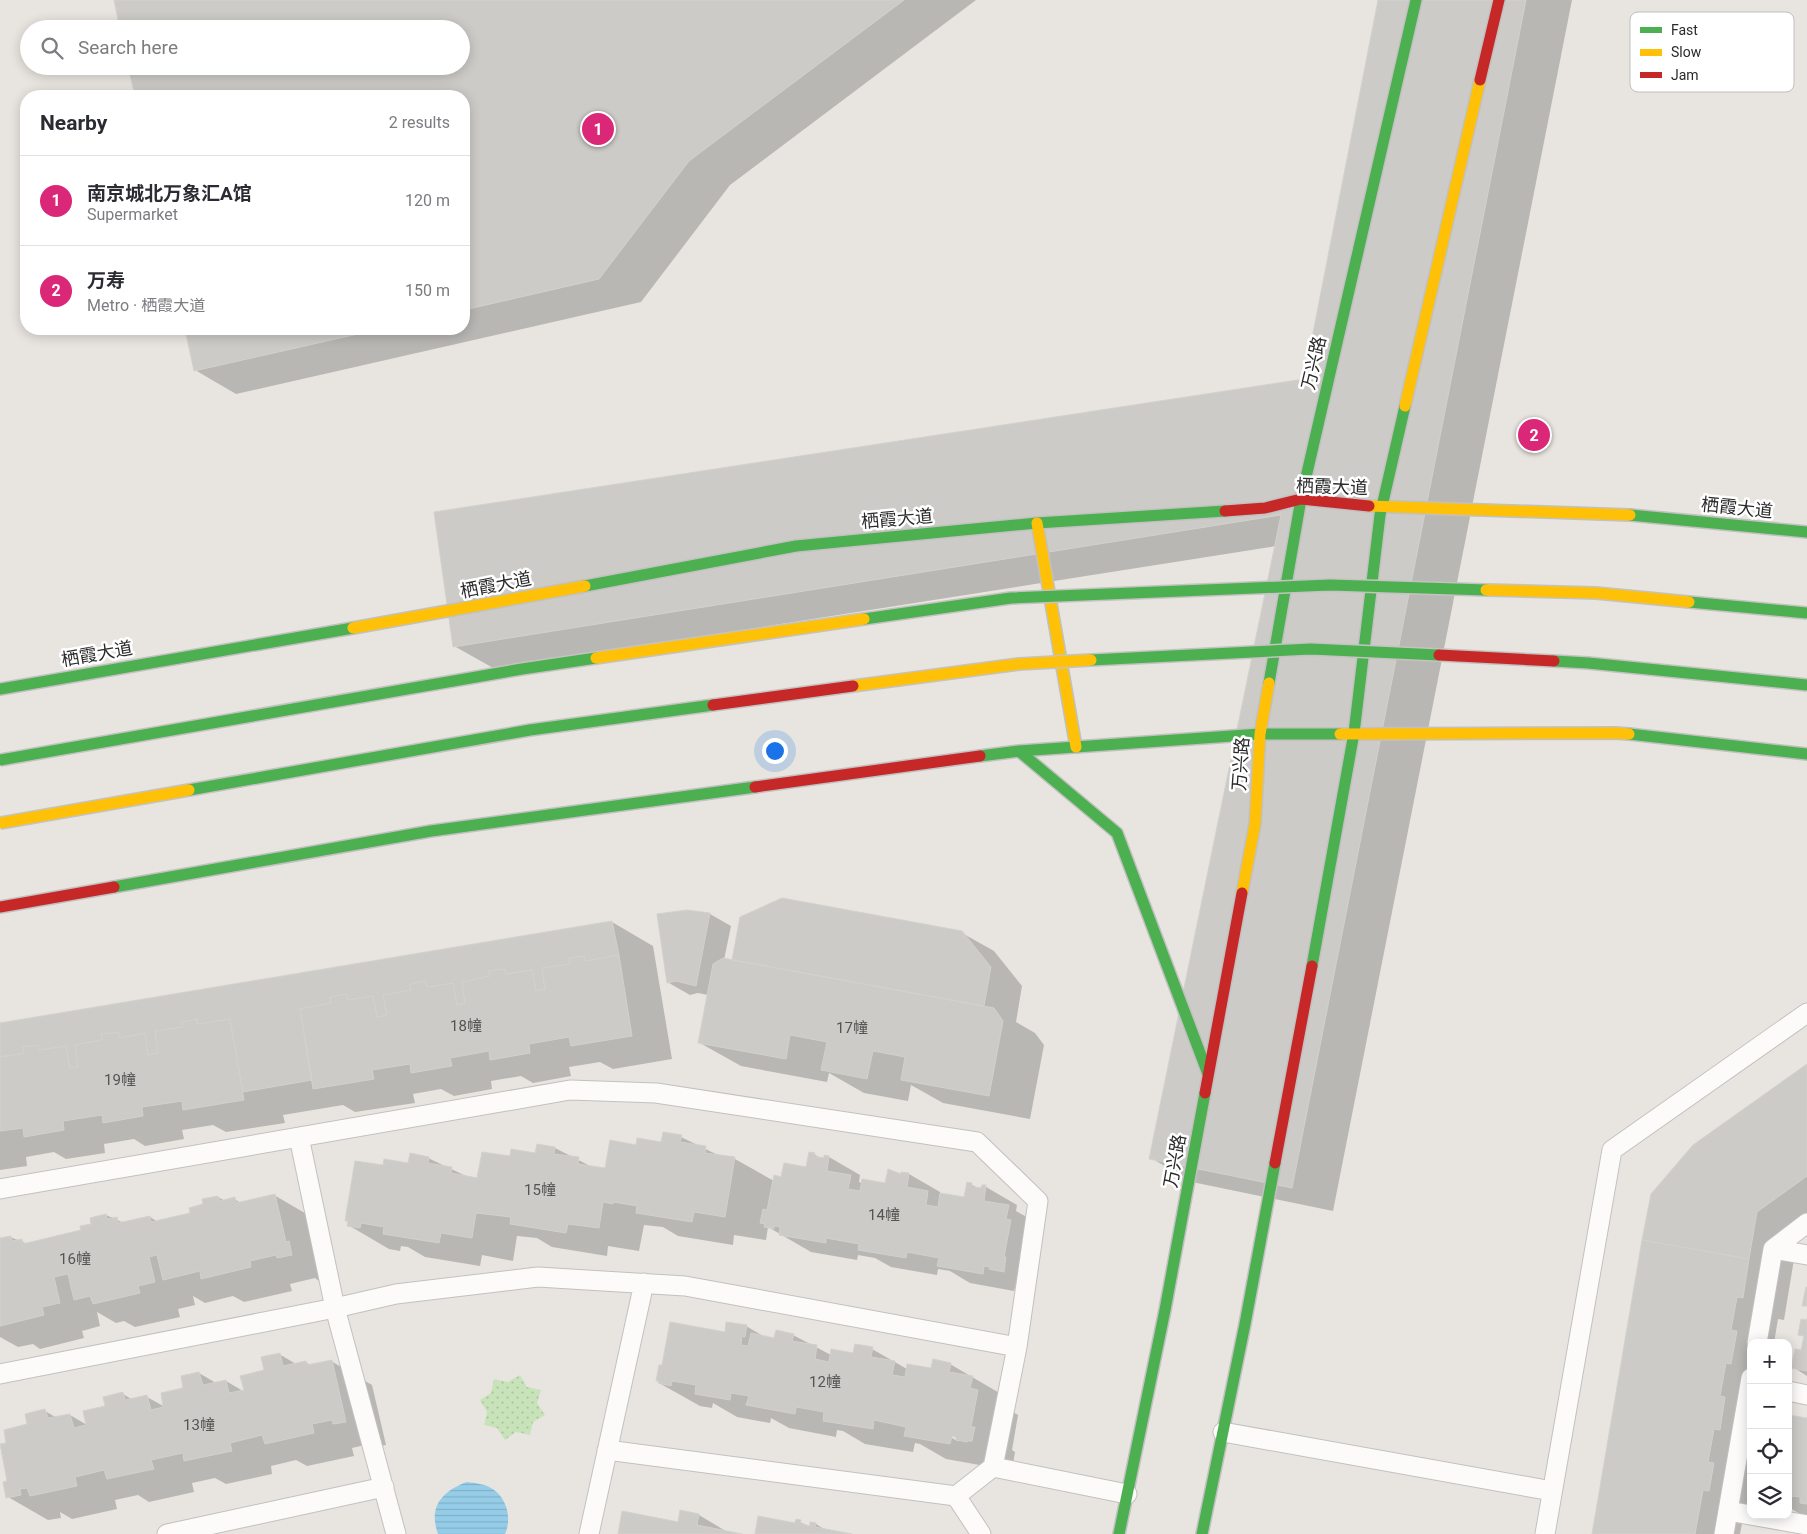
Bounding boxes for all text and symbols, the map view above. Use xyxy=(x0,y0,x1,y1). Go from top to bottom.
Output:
legend xyxy=(1630,12,1794,92)
search box xyxy=(20,20,470,75)
text: Fast xyxy=(1671,22,1698,38)
icon: search xyxy=(38,34,66,62)
text: Search here xyxy=(78,36,178,59)
text: Slow xyxy=(1671,44,1702,60)
text: Jam xyxy=(1671,67,1699,83)
pin: 1 xyxy=(582,110,614,148)
text: Nearby xyxy=(40,111,107,135)
text: 2 results xyxy=(389,113,450,132)
text: 南京城北万象汇A馆 xyxy=(87,182,252,205)
text: 1 xyxy=(51,191,61,210)
text: 120 m xyxy=(405,191,450,210)
text: Supermarket xyxy=(87,205,178,224)
text: 万寿 xyxy=(87,269,125,292)
text: 2 xyxy=(51,281,61,300)
text: 150 m xyxy=(405,281,450,300)
text: Metro · 栖霞大道 xyxy=(87,296,205,315)
street label: 万兴路 xyxy=(1297,334,1330,392)
pin: 2 xyxy=(1518,416,1550,454)
street label: 栖霞大道 xyxy=(1296,475,1368,498)
street label: 栖霞大道 xyxy=(1700,493,1774,522)
street label: 栖霞大道 xyxy=(860,505,934,532)
street label: 栖霞大道 xyxy=(459,567,533,602)
street label: 栖霞大道 xyxy=(60,637,134,670)
street label: 万兴路 xyxy=(1228,736,1253,792)
your location xyxy=(762,738,788,764)
house number: 18幢 xyxy=(450,1017,482,1035)
house number: 17幢 xyxy=(836,1019,868,1037)
house number: 19幢 xyxy=(104,1071,136,1089)
street label: 万兴路 xyxy=(1159,1133,1190,1189)
house number: 15幢 xyxy=(524,1181,556,1199)
house number: 14幢 xyxy=(868,1206,900,1224)
house number: 16幢 xyxy=(59,1250,91,1268)
map controls xyxy=(1747,1339,1792,1519)
button: + xyxy=(1747,1339,1792,1384)
house number: 12幢 xyxy=(809,1373,841,1391)
button: − xyxy=(1747,1384,1792,1429)
house number: 13幢 xyxy=(183,1416,215,1434)
button: locate xyxy=(1747,1429,1792,1474)
button: layers xyxy=(1747,1474,1792,1519)

